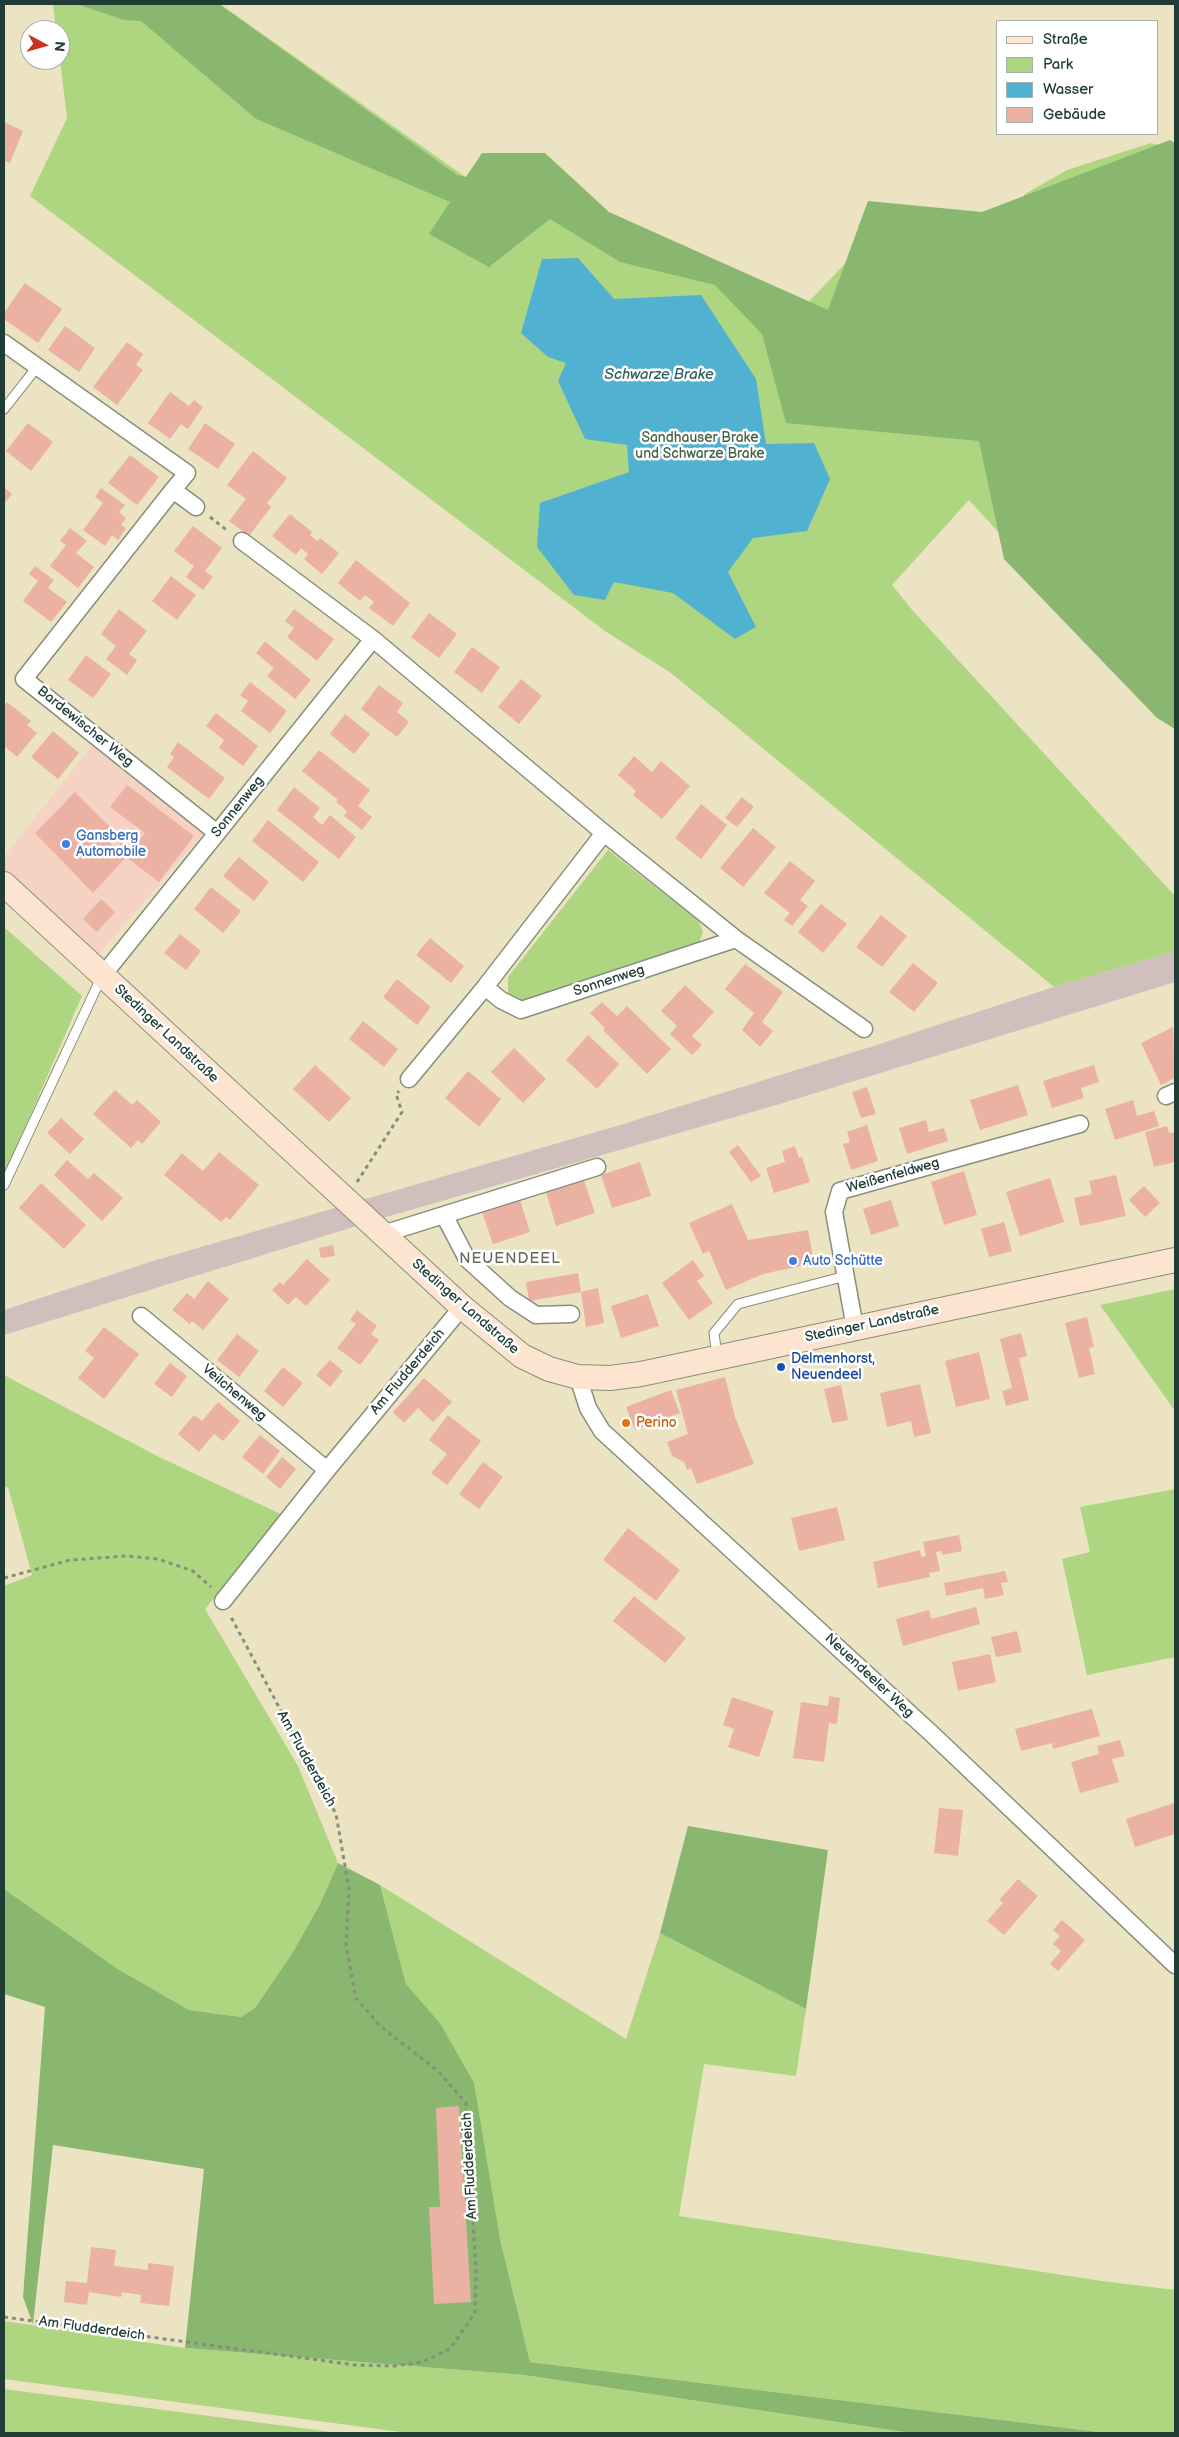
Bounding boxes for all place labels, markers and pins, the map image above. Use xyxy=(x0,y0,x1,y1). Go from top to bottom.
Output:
place label: Gansberg Automobile xyxy=(76,828,146,860)
marker: Gansberg Automobile xyxy=(60,838,72,850)
place label: Auto Schütte xyxy=(803,1253,883,1269)
marker: Auto Schütte xyxy=(787,1255,799,1267)
place label: Delmenhorst, Neuendeel xyxy=(791,1351,875,1384)
marker: Delmenhorst, Neuendeel xyxy=(775,1361,787,1373)
place label: Perino xyxy=(636,1415,677,1431)
marker: Perino xyxy=(620,1417,632,1429)

